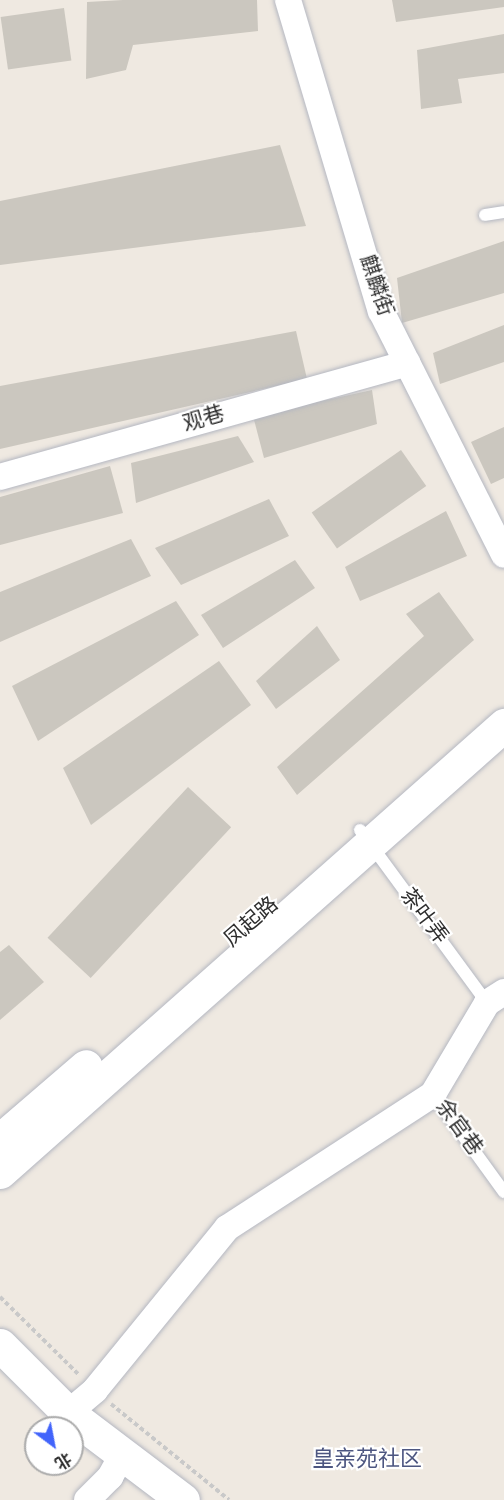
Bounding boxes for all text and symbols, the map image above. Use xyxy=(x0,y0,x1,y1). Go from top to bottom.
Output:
street label: 麒麟街 xyxy=(353,252,397,320)
street label: 观巷 xyxy=(180,402,228,438)
street label: 茶叶弄 xyxy=(394,884,452,950)
street label: 凤起路 xyxy=(220,893,284,953)
street label: 余官巷 xyxy=(429,1095,487,1161)
north arrow xyxy=(24,1416,84,1476)
text: 北 xyxy=(50,1447,75,1472)
district label: 皇亲苑社区 xyxy=(312,1448,422,1474)

